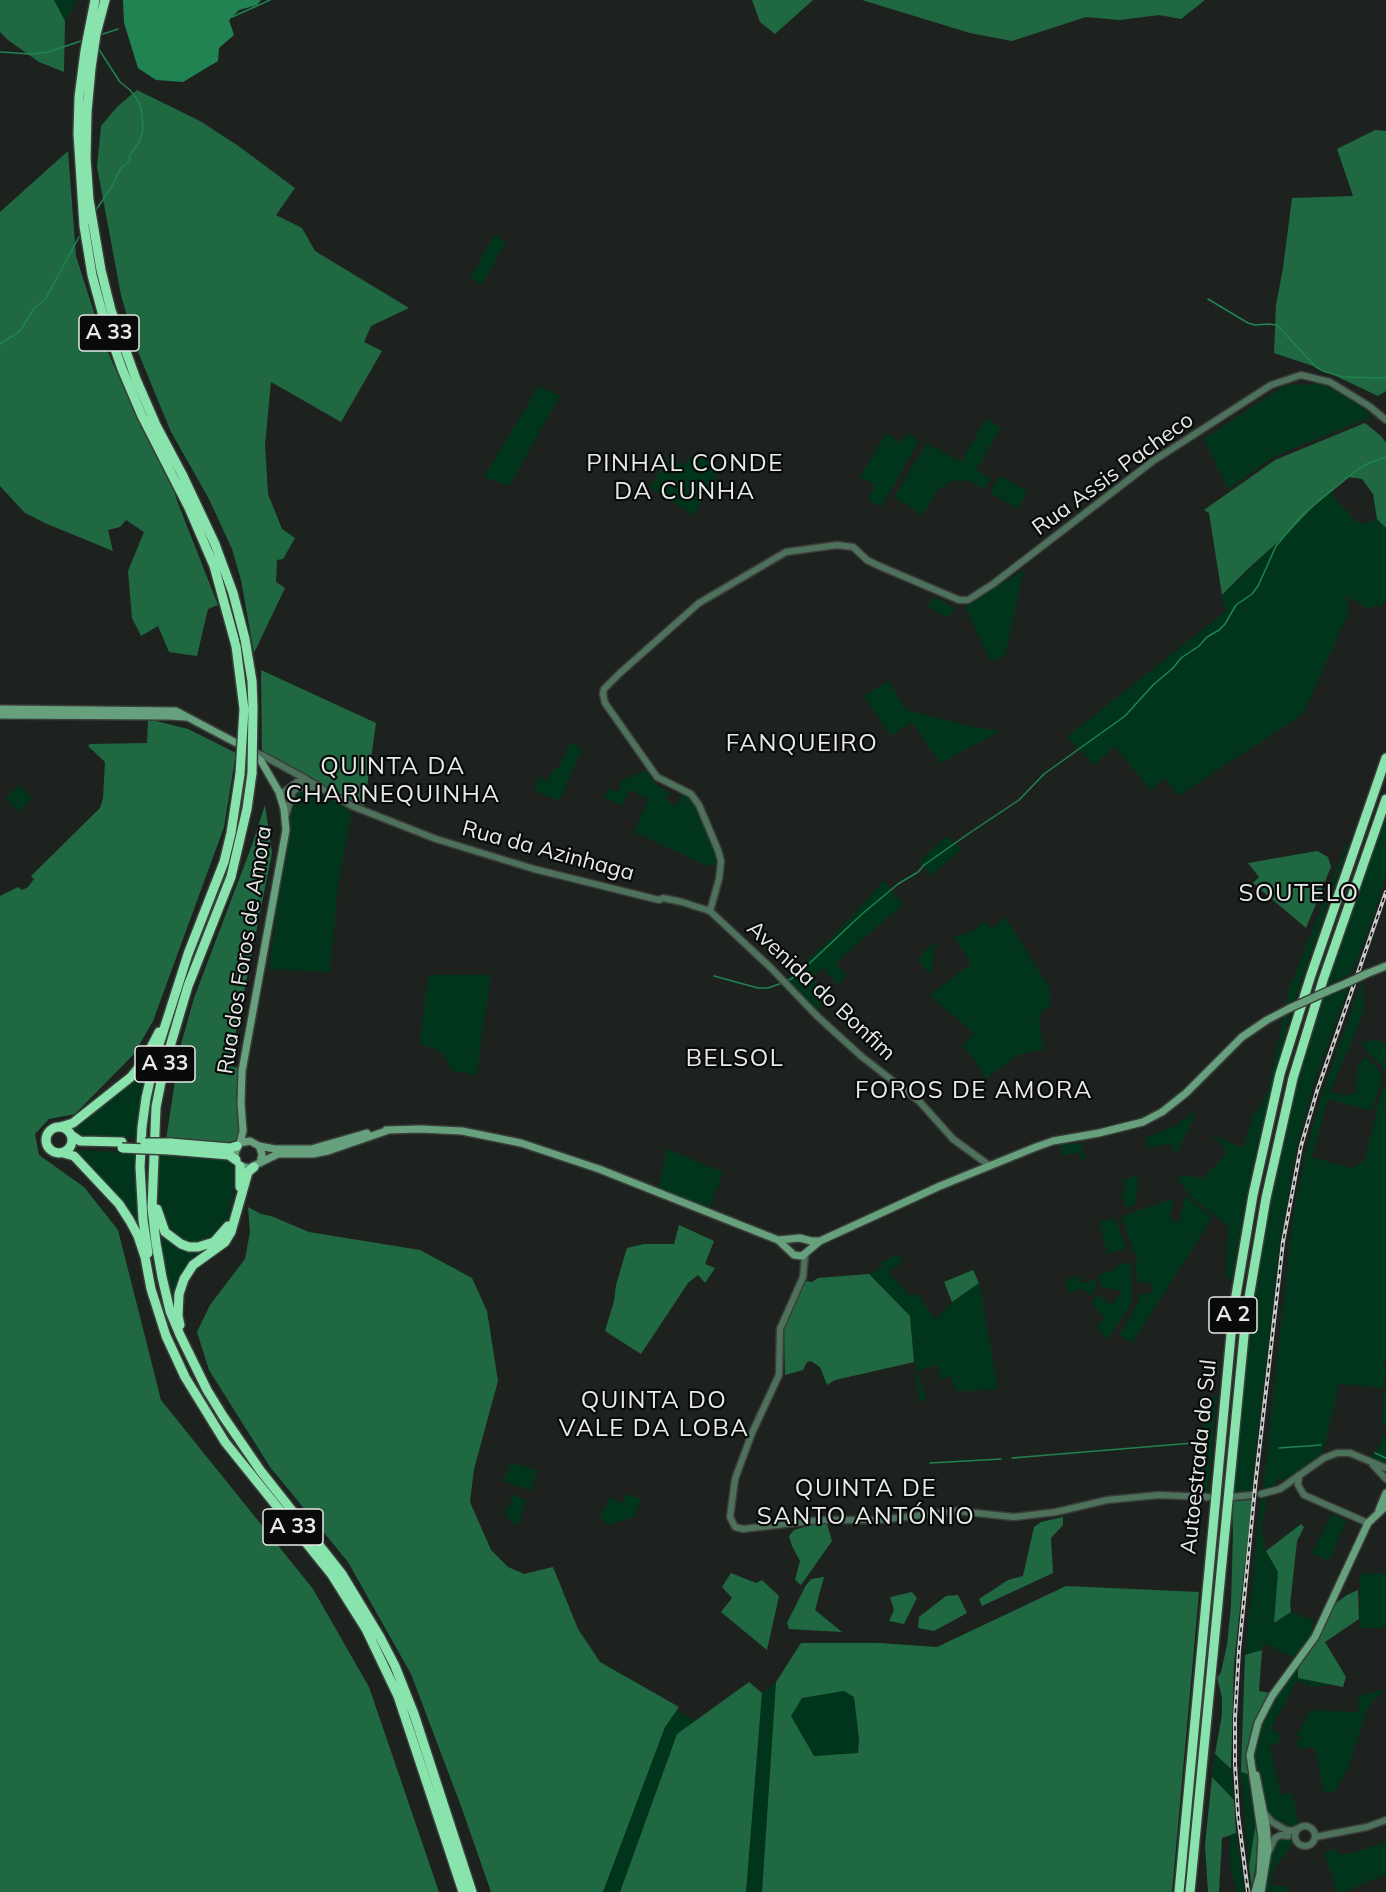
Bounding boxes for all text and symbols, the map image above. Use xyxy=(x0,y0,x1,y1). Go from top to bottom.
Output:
road number: A 33 xyxy=(79,315,139,351)
street label: Rua Assis Pacheco xyxy=(1027,407,1199,541)
district label: PINHAL CONDE DA CUNHA xyxy=(586,450,784,506)
district label: FANQUEIRO xyxy=(726,730,878,758)
district label: QUINTA DA CHARNEQUINHA xyxy=(285,753,501,809)
street label: Rua da Azinhaga xyxy=(459,815,637,887)
street label: Rua dos Foros de Amora xyxy=(212,824,278,1076)
district label: SOUTELO xyxy=(1239,880,1359,908)
street label: Avenida do Bonfim xyxy=(741,915,901,1067)
district label: BELSOL xyxy=(686,1045,784,1073)
road number: A 33 xyxy=(135,1046,195,1082)
district label: FOROS DE AMORA xyxy=(855,1077,1093,1105)
road number: A 2 xyxy=(1209,1297,1257,1333)
street label: Autoestrada do Sul xyxy=(1176,1358,1222,1556)
district label: QUINTA DO VALE DA LOBA xyxy=(559,1387,749,1443)
district label: QUINTA DE SANTO ANTÓNIO xyxy=(757,1475,975,1531)
road number: A 33 xyxy=(263,1509,323,1545)

